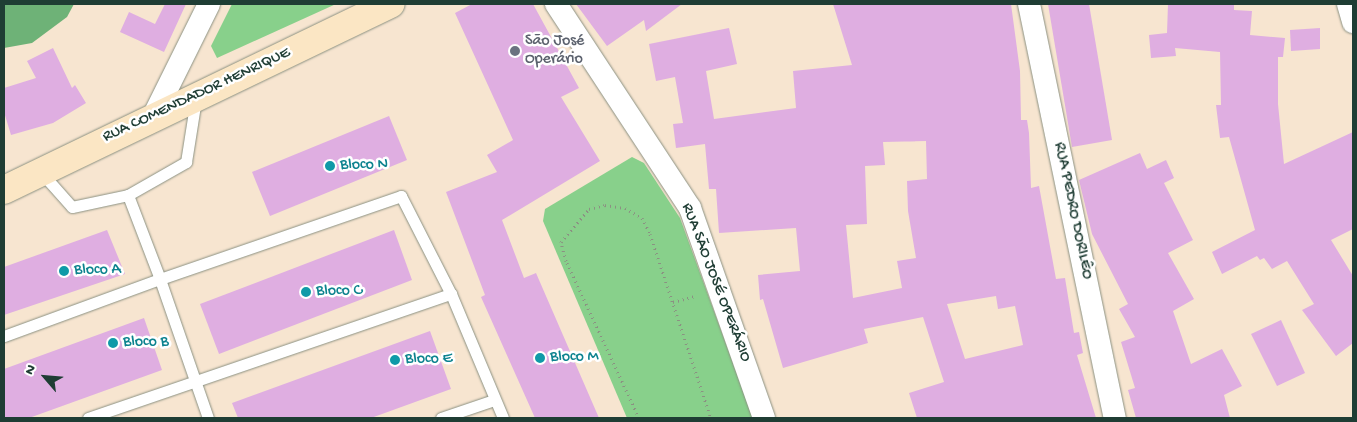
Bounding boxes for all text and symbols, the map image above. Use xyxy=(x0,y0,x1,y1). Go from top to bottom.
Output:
place label: São José Operário xyxy=(525,32,584,70)
street label: RUA COMENDADOR HENRIQUE xyxy=(100,44,294,148)
marker: São José Operário xyxy=(509,45,521,57)
street label: RUA PEDRO DORILÊO xyxy=(1048,141,1096,281)
place label: Bloco N xyxy=(340,156,388,176)
marker: Bloco N xyxy=(324,160,336,172)
street label: RUA SÃO JOSÉ OPERÁRIO xyxy=(676,201,754,365)
place label: Bloco A xyxy=(74,261,121,281)
marker: Bloco A xyxy=(58,265,70,277)
place label: Bloco C xyxy=(316,282,362,302)
marker: Bloco C xyxy=(300,286,312,298)
place label: Bloco B xyxy=(123,333,169,353)
marker: Bloco B xyxy=(107,337,119,349)
place label: Bloco M xyxy=(550,348,599,368)
place label: Bloco E xyxy=(405,350,453,370)
north arrow xyxy=(20,352,70,402)
marker: Bloco M xyxy=(534,352,546,364)
marker: Bloco E xyxy=(389,354,401,366)
text: N xyxy=(22,362,41,378)

